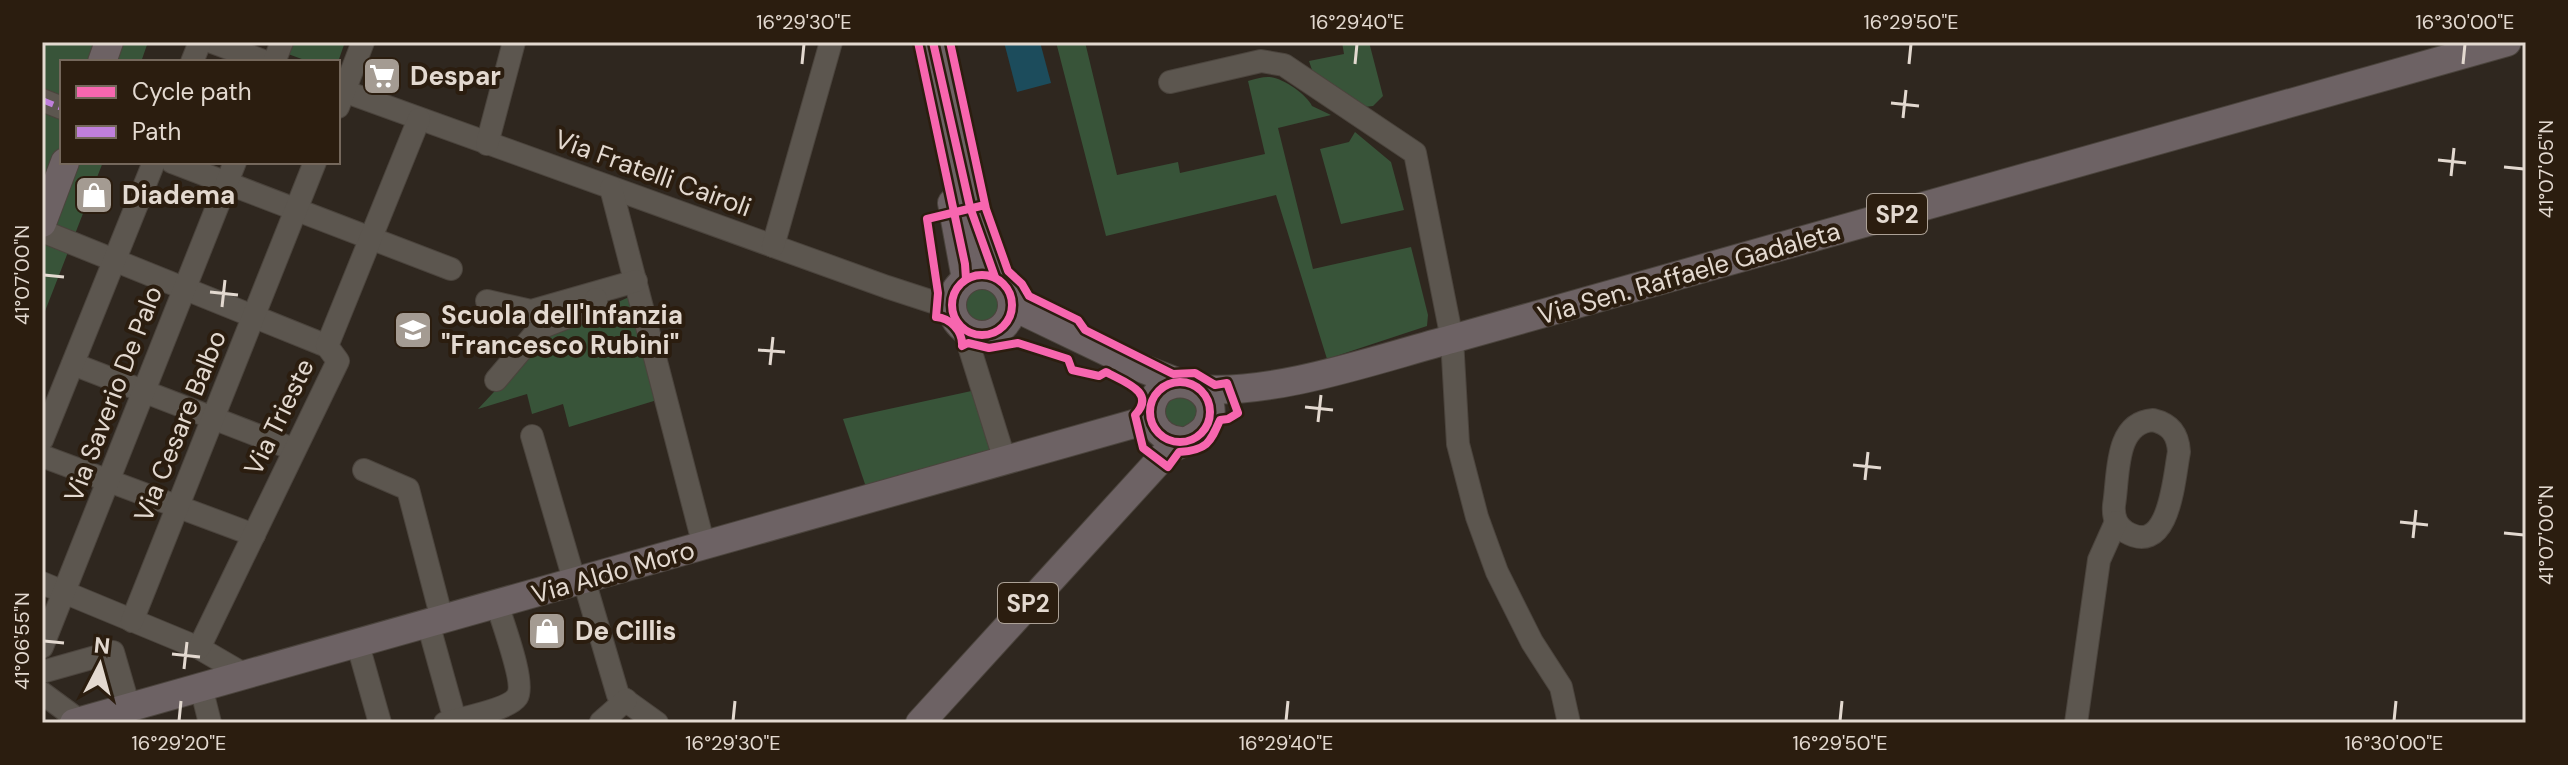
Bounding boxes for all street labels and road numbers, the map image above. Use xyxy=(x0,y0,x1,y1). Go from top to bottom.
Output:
street label: Via Fratelli Cairoli xyxy=(550,122,756,224)
road number: SP2 xyxy=(1867,194,1927,234)
street label: Via Sen. Raffaele Gadaleta xyxy=(1534,214,1844,332)
street label: Via Saverio De Palo xyxy=(56,281,170,507)
street label: Via Cesare Balbo xyxy=(126,325,234,527)
street label: Via Trieste xyxy=(236,353,322,481)
street label: Via Aldo Moro xyxy=(527,532,699,612)
road number: SP2 xyxy=(998,583,1058,623)

